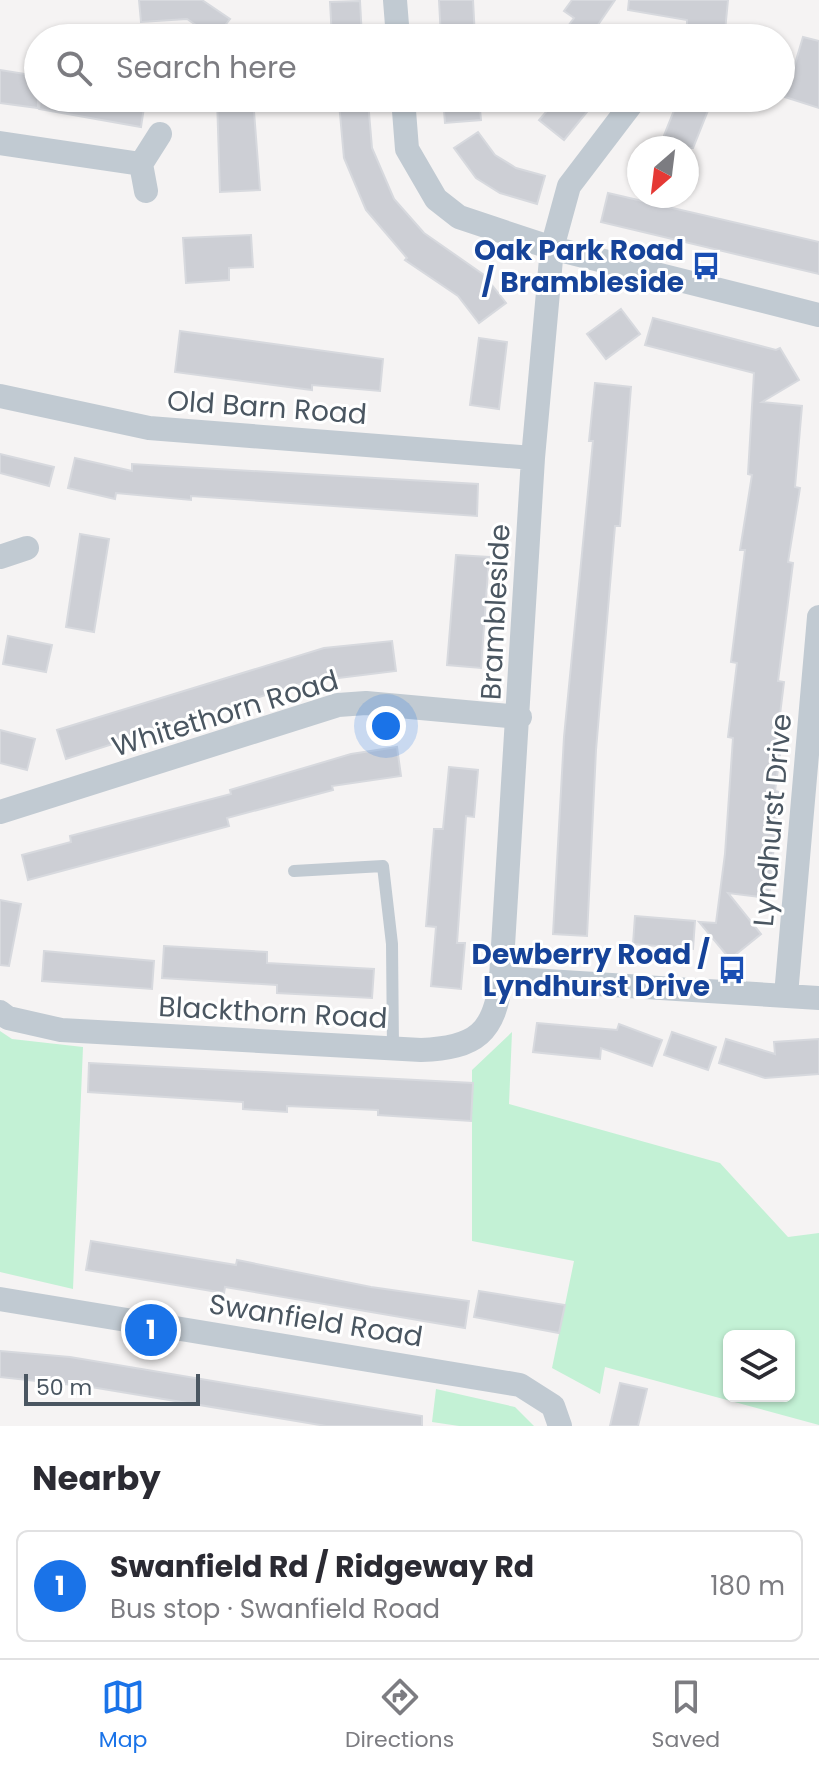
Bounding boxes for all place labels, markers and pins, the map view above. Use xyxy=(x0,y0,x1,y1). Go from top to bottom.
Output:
place label: Oak Park Road / Brambleside xyxy=(474,231,684,302)
bus stop icon: Oak Park Road / Brambleside xyxy=(691,251,721,281)
place label: Dewberry Road / Lyndhurst Drive xyxy=(472,935,710,1006)
bus stop icon: Dewberry Road / Lyndhurst Drive xyxy=(717,955,747,985)
pin: 1 xyxy=(125,1300,177,1360)

